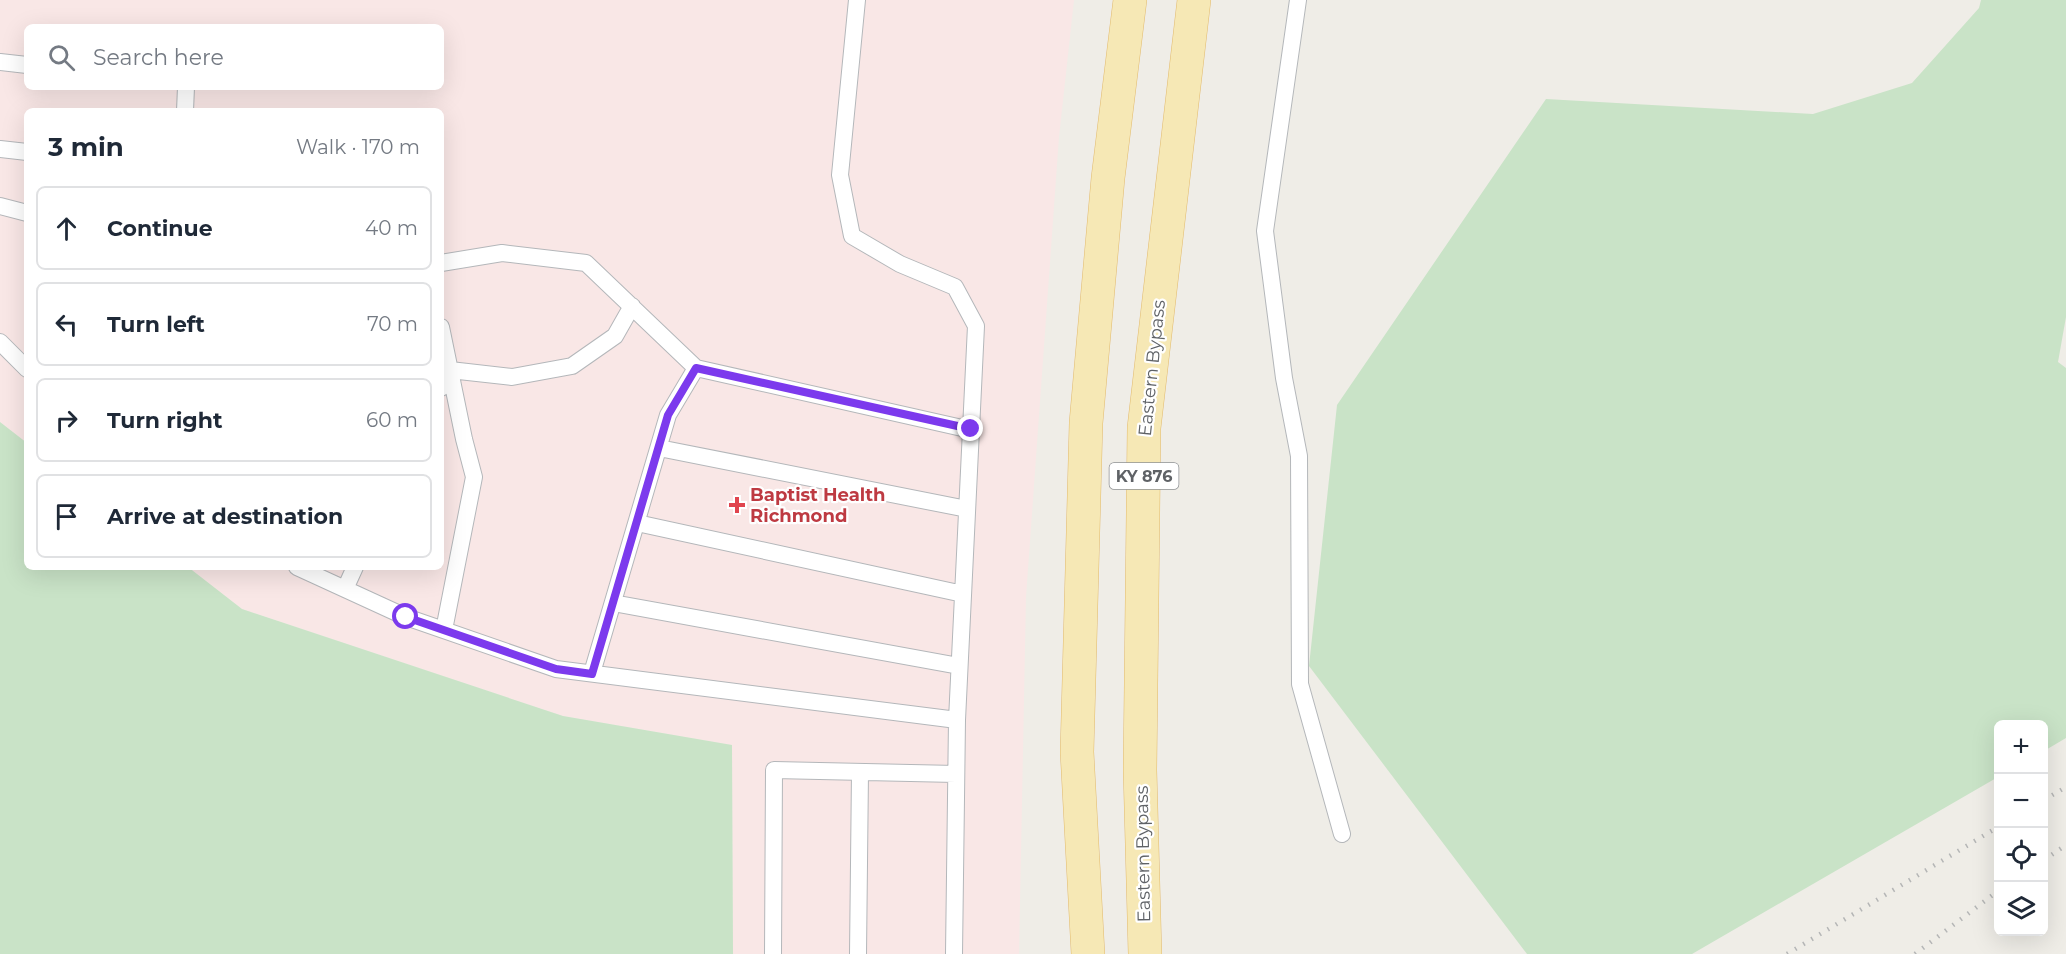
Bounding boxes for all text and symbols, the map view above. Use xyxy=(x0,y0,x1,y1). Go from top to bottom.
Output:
search box xyxy=(24,24,444,90)
icon: search xyxy=(45,41,78,74)
text: Search here xyxy=(93,44,224,71)
text: 3 min xyxy=(48,131,124,163)
text: Walk · 170 m xyxy=(296,135,420,159)
icon: ahead xyxy=(50,212,83,245)
text: Continue xyxy=(107,215,213,242)
text: 40 m xyxy=(365,216,418,240)
street label: Eastern Bypass xyxy=(1134,299,1170,437)
icon: left xyxy=(50,308,83,341)
text: Turn left xyxy=(107,311,205,338)
text: 70 m xyxy=(367,312,418,336)
icon: right xyxy=(50,404,83,437)
text: Turn right xyxy=(107,407,222,434)
text: 60 m xyxy=(366,408,418,432)
route end xyxy=(957,415,983,441)
road number: KY 876 xyxy=(1110,463,1178,489)
place label: Baptist Health Richmond xyxy=(750,484,885,527)
marker: Baptist Health Richmond xyxy=(728,496,746,514)
icon: arrive xyxy=(50,500,83,533)
text: Arrive at destination xyxy=(107,503,343,530)
route start xyxy=(392,603,418,629)
map controls xyxy=(1994,720,2048,936)
button: + xyxy=(1994,720,2048,774)
button: − xyxy=(1994,774,2048,828)
street label: Eastern Bypass xyxy=(1131,785,1155,923)
button: locate xyxy=(1994,828,2048,882)
button: layers xyxy=(1994,882,2048,936)

